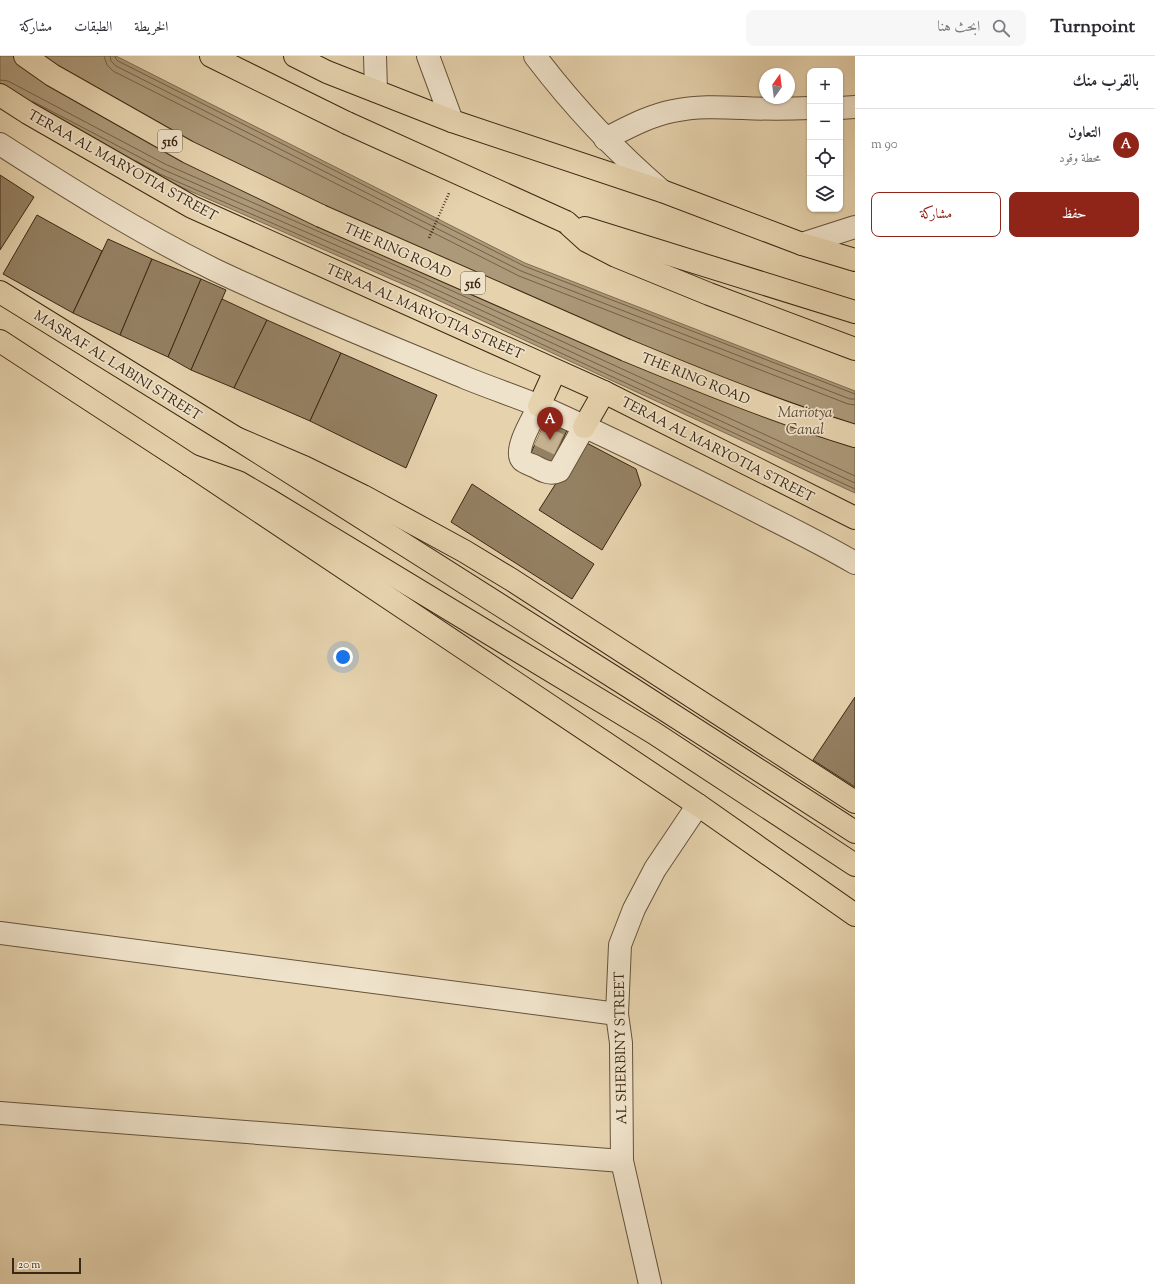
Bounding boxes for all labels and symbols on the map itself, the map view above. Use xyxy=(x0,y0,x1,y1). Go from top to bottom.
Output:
north arrow xyxy=(759,68,795,104)
street label: TERAA AL MARYOTIA STREET xyxy=(23,106,221,228)
road number: 516 xyxy=(158,130,182,152)
street label: THE RING ROAD xyxy=(340,219,454,285)
street label: TERAA AL MARYOTIA STREET xyxy=(322,260,526,366)
road number: 516 xyxy=(461,272,485,294)
street label: MASRAF AL LABINI STREET xyxy=(29,307,205,427)
street label: THE RING ROAD xyxy=(638,349,753,411)
street label: TERAA AL MARYOTIA STREET xyxy=(617,393,817,508)
water label: Mariotya Canal xyxy=(777,403,833,441)
pin: A xyxy=(537,407,563,440)
your location xyxy=(333,647,353,667)
street label: AL SHERBINY STREET xyxy=(611,971,633,1125)
scale bar xyxy=(12,1256,81,1275)

